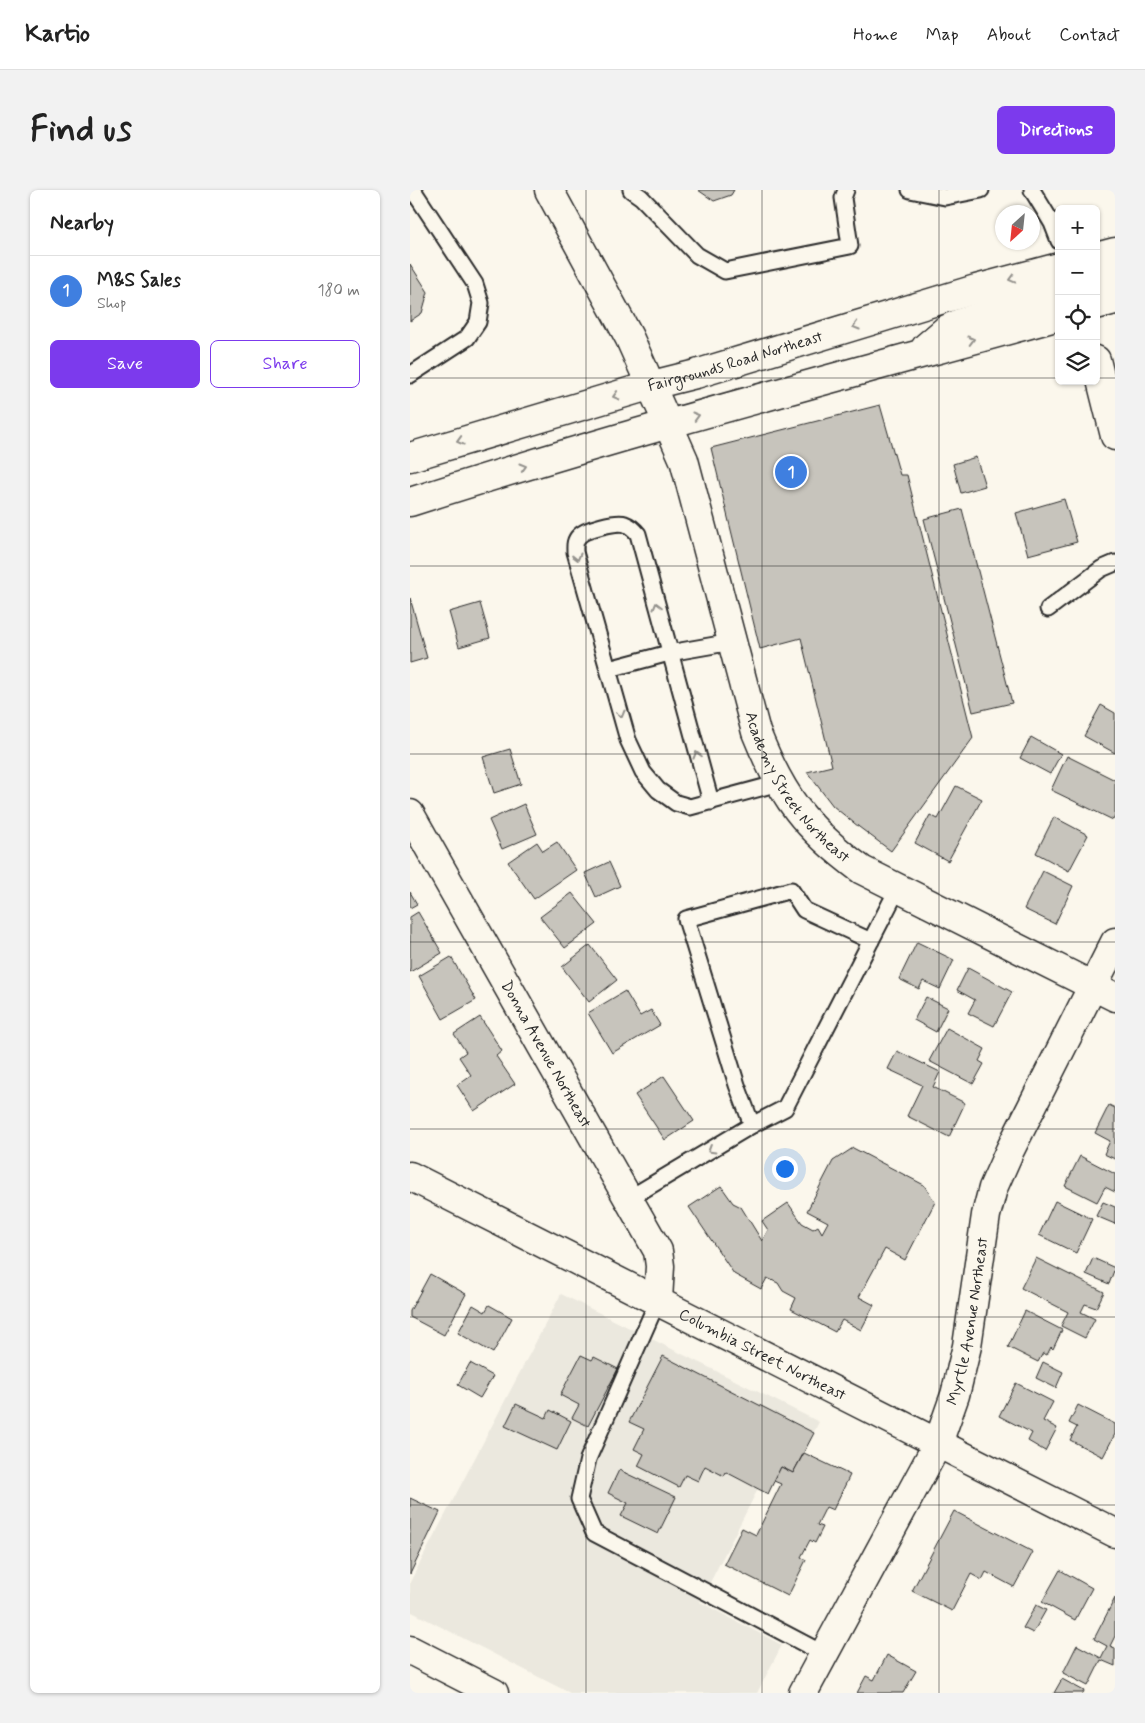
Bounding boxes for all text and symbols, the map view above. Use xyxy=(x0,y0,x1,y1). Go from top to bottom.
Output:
text: Kartio xyxy=(25,19,90,50)
text: Home xyxy=(853,23,898,47)
text: Map xyxy=(926,23,959,47)
text: About xyxy=(987,23,1031,47)
text: Contact xyxy=(1059,23,1120,47)
button: Directions xyxy=(997,106,1115,154)
text: Find us xyxy=(30,107,132,153)
north arrow xyxy=(995,205,1040,250)
map controls xyxy=(1055,205,1100,385)
button: + xyxy=(1055,205,1100,250)
text: Nearby xyxy=(50,209,114,237)
button: − xyxy=(1055,250,1100,295)
text: M&S Sales xyxy=(97,268,181,293)
one-way arrow xyxy=(1008,274,1016,284)
text: 1 xyxy=(62,280,70,301)
text: 180 m xyxy=(317,280,360,301)
text: Shop xyxy=(97,293,126,314)
button: locate xyxy=(1055,295,1100,340)
one-way arrow xyxy=(853,321,861,331)
street label: Fairgrounds Road Northeast xyxy=(645,326,825,396)
one-way arrow xyxy=(966,335,975,346)
button: Save xyxy=(50,340,200,388)
button: Share xyxy=(210,340,360,388)
button: layers xyxy=(1055,340,1100,385)
one-way arrow xyxy=(612,390,621,400)
one-way arrow xyxy=(692,412,700,422)
one-way arrow xyxy=(456,436,465,446)
pin: 1 xyxy=(775,453,807,491)
one-way arrow xyxy=(519,462,527,472)
one-way arrow xyxy=(571,553,582,562)
one-way arrow xyxy=(652,602,662,610)
one-way arrow xyxy=(615,709,626,718)
street label: Academy Street Northeast xyxy=(741,709,854,867)
one-way arrow xyxy=(693,751,703,759)
street label: Donna Avenue Northeast xyxy=(496,976,596,1132)
one-way arrow xyxy=(707,1143,716,1153)
your location xyxy=(772,1156,798,1182)
street label: Myrtle Avenue Northeast xyxy=(942,1236,993,1408)
street label: Columbia Street Northeast xyxy=(675,1303,850,1406)

